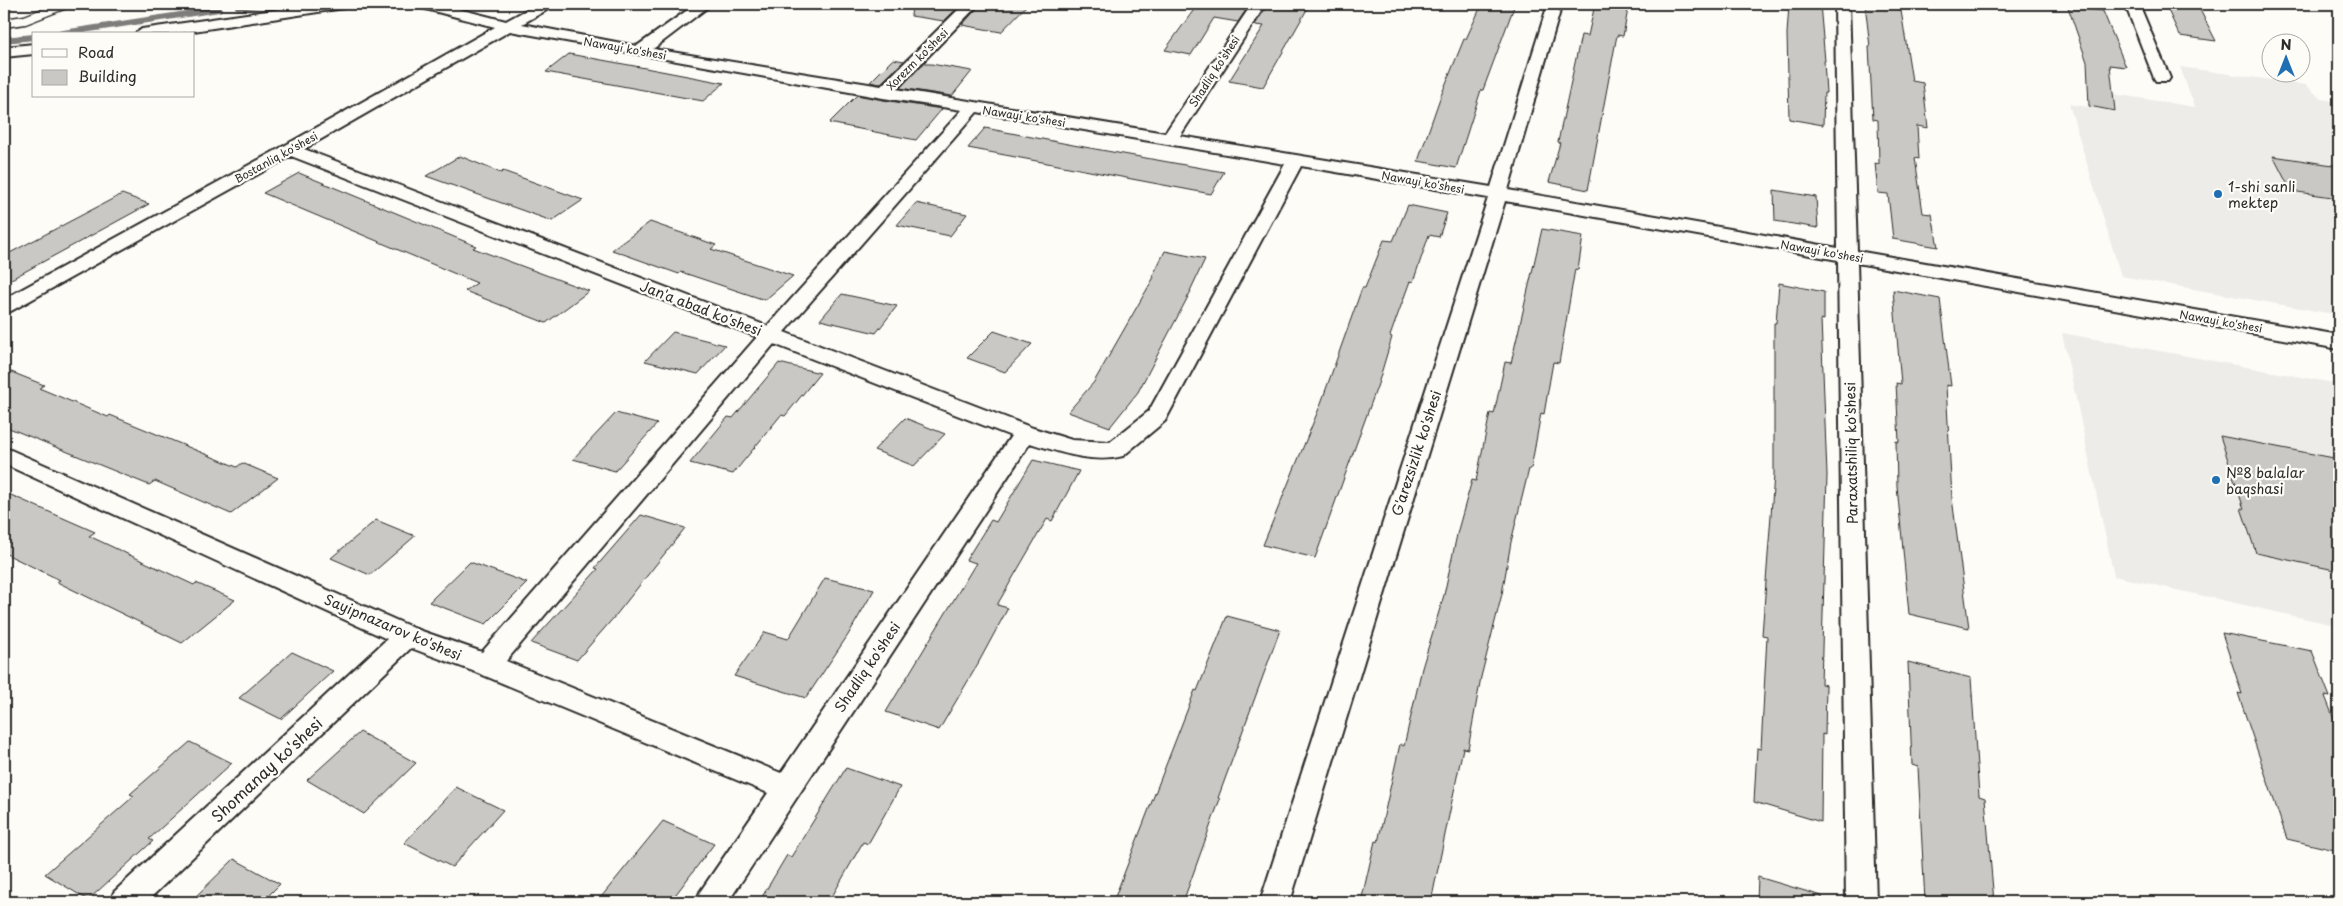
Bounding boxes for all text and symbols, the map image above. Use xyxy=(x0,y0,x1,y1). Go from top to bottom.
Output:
street label: Xorezm ko'shesi xyxy=(882,24,952,94)
legend xyxy=(32,32,195,98)
street label: Nawayi ko'shesi xyxy=(582,32,668,64)
street label: Shadliq ko'shesi xyxy=(1184,32,1244,110)
north arrow xyxy=(2260,32,2310,82)
text: N xyxy=(2280,34,2292,55)
text: Road xyxy=(78,40,114,63)
text: Building xyxy=(78,64,137,87)
street label: Nawayi ko'shesi xyxy=(981,101,1067,131)
street label: Bostanliq ko'shesi xyxy=(231,127,321,187)
street label: Nawayi ko'shesi xyxy=(1380,166,1466,198)
place label: 1-shi sanli mektep xyxy=(2228,176,2296,213)
marker: 1-shi sanli mektep xyxy=(2212,188,2224,200)
street label: Nawayi ko'shesi xyxy=(1779,235,1865,267)
street label: Jan'a abad ko'shesi xyxy=(637,275,765,341)
street label: Nawayi ko'shesi xyxy=(2178,305,2264,337)
street label: Paraxatshiliq ko'shesi xyxy=(1839,382,1863,524)
street label: G'arezsizlik ko'shesi xyxy=(1386,387,1446,519)
place label: №8 balalar baqshasi xyxy=(2226,462,2305,499)
marker: №8 balalar baqshasi xyxy=(2210,474,2222,486)
street label: Sayipnazarov ko'shesi xyxy=(321,589,465,665)
street label: Shadliq ko'shesi xyxy=(829,618,905,716)
street label: Shomanay ko'shesi xyxy=(205,711,327,827)

